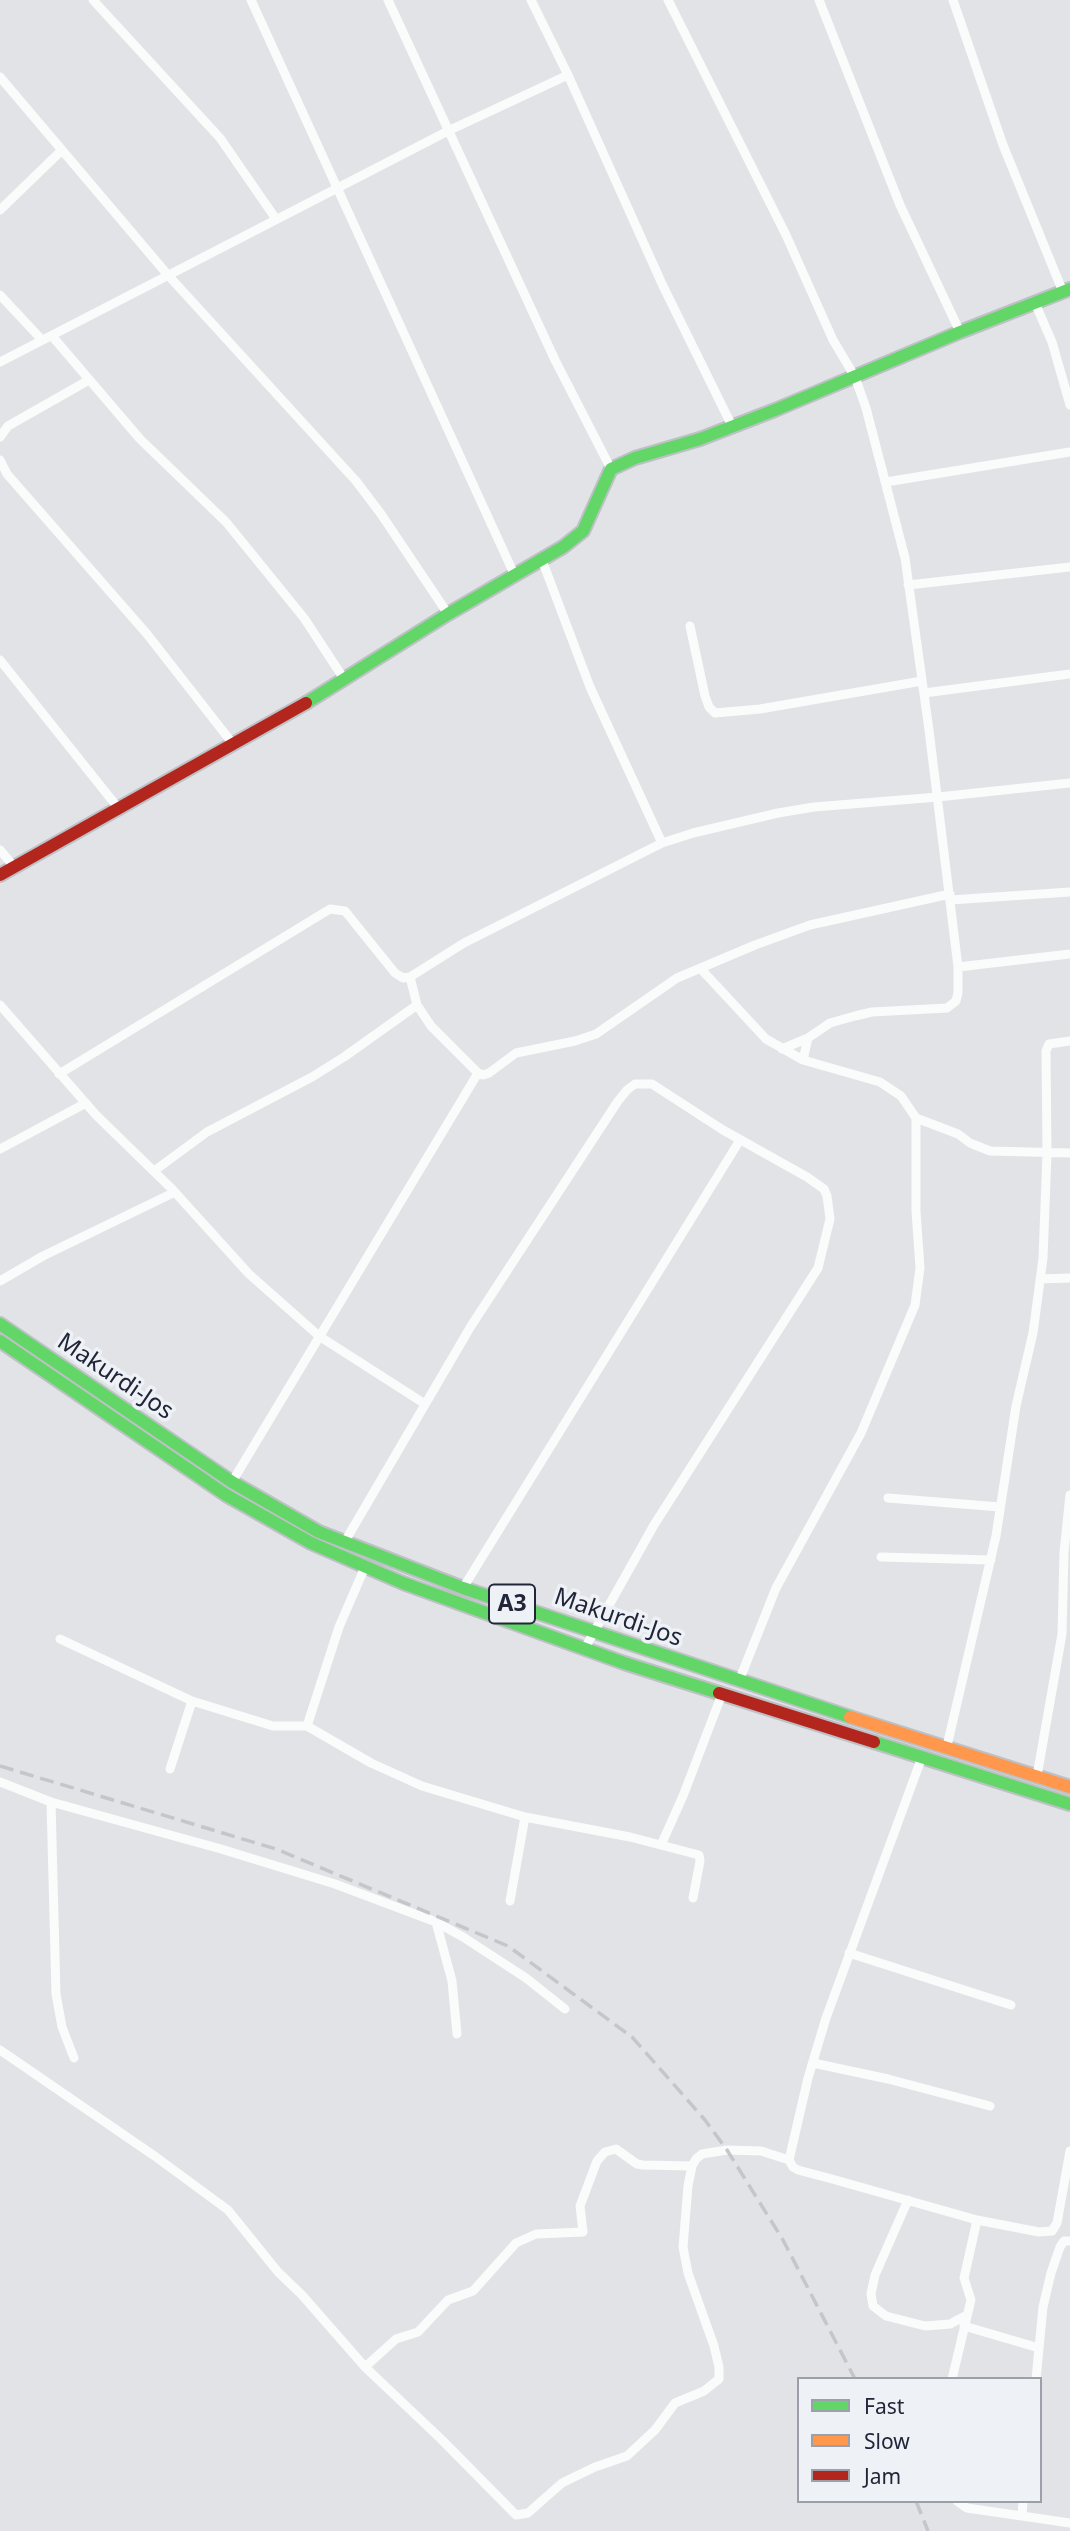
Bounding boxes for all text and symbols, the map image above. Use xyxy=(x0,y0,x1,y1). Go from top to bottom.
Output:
street label: Makurdi-Jos xyxy=(52,1328,178,1426)
street label: Makurdi-Jos xyxy=(550,1583,686,1653)
road number: A3 xyxy=(489,1584,535,1624)
legend xyxy=(797,2377,1042,2503)
text: Fast xyxy=(864,2392,904,2420)
text: Slow xyxy=(864,2427,910,2455)
text: Jam xyxy=(864,2462,901,2490)

